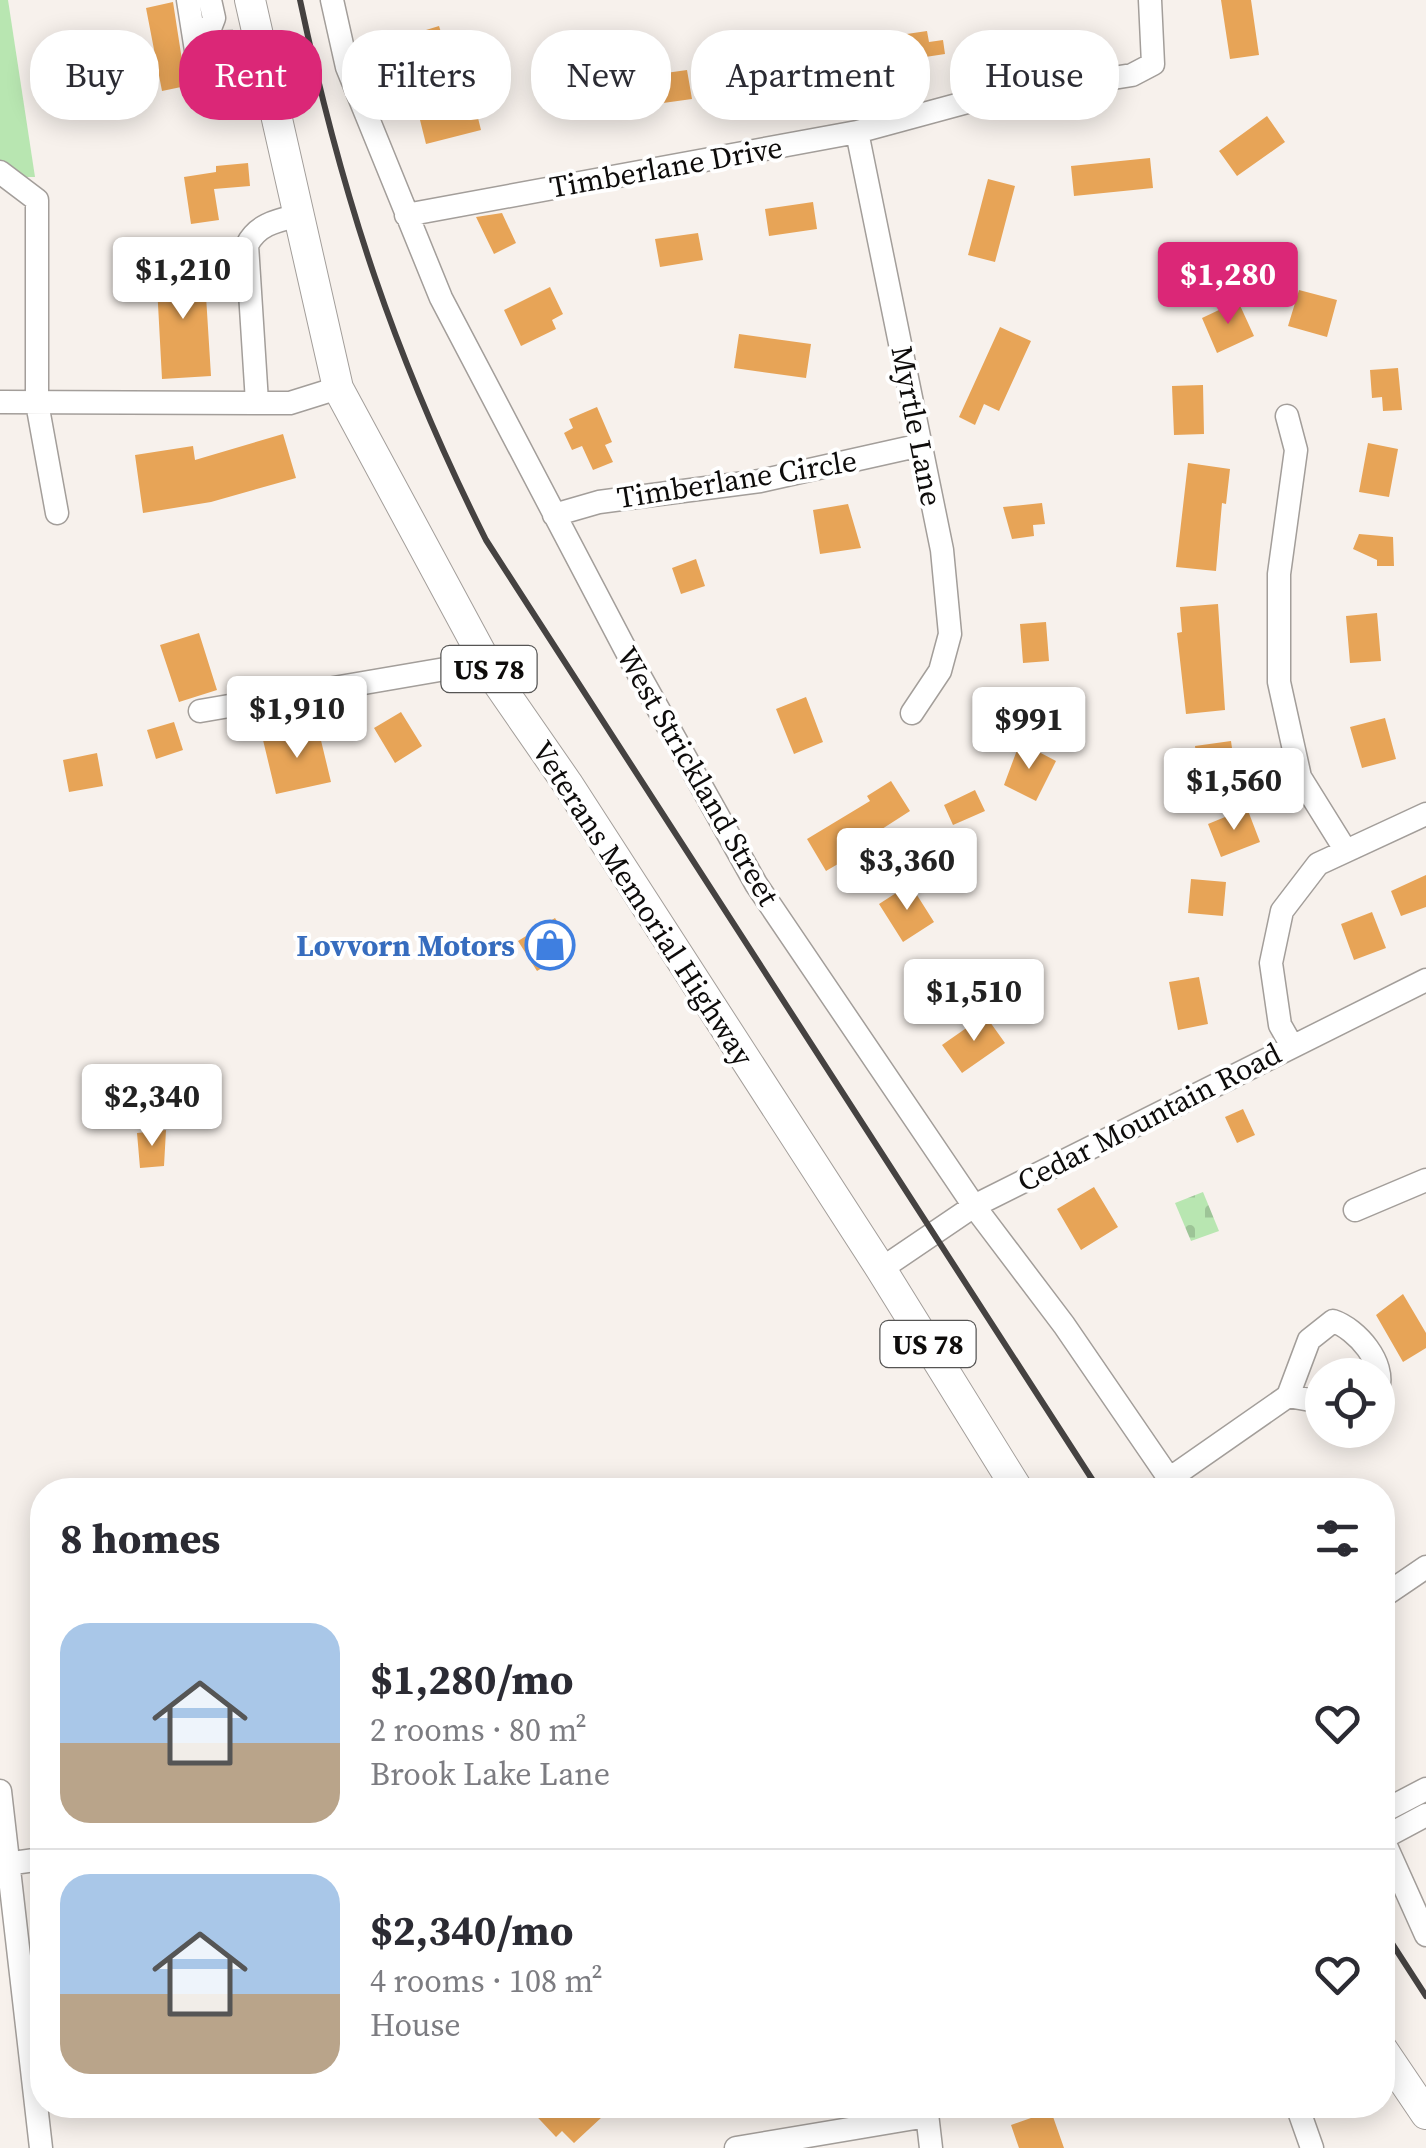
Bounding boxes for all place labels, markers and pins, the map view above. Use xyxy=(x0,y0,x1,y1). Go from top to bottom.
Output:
pin: $1,210 xyxy=(102,237,264,322)
pin: $1,280 xyxy=(1147,242,1309,327)
pin: $1,910 xyxy=(216,676,378,761)
pin: $991 xyxy=(970,687,1088,772)
pin: $1,560 xyxy=(1153,748,1315,833)
pin: $3,360 xyxy=(826,828,988,913)
shop icon: Lovvorn Motors xyxy=(524,919,576,971)
place label: Lovvorn Motors xyxy=(296,925,515,966)
pin: $1,510 xyxy=(893,959,1055,1044)
pin: $2,340 xyxy=(71,1064,233,1149)

